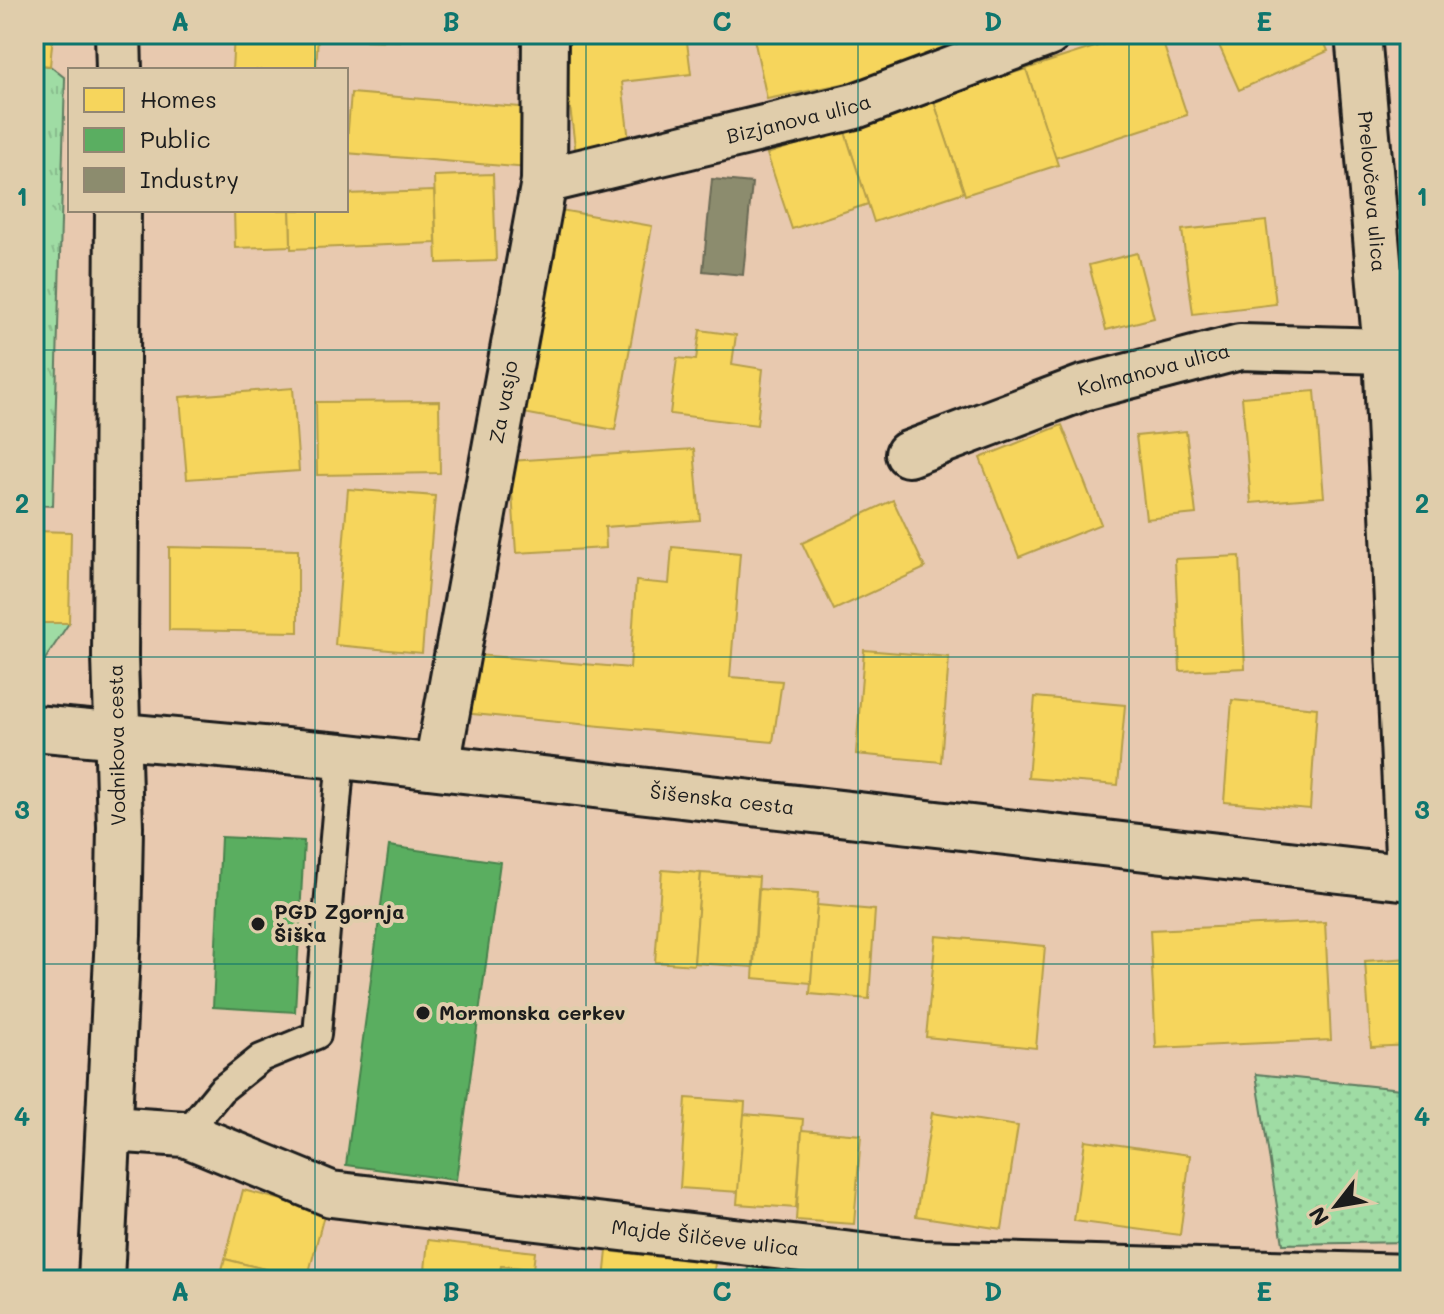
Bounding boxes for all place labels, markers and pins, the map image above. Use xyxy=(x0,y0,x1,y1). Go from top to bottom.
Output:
place label: PGD Zgornja Šiška xyxy=(274,898,405,947)
marker: PGD Zgornja Šiška xyxy=(249,915,267,933)
place label: Mormonska cerkev xyxy=(439,999,626,1025)
marker: Mormonska cerkev xyxy=(414,1004,432,1022)

